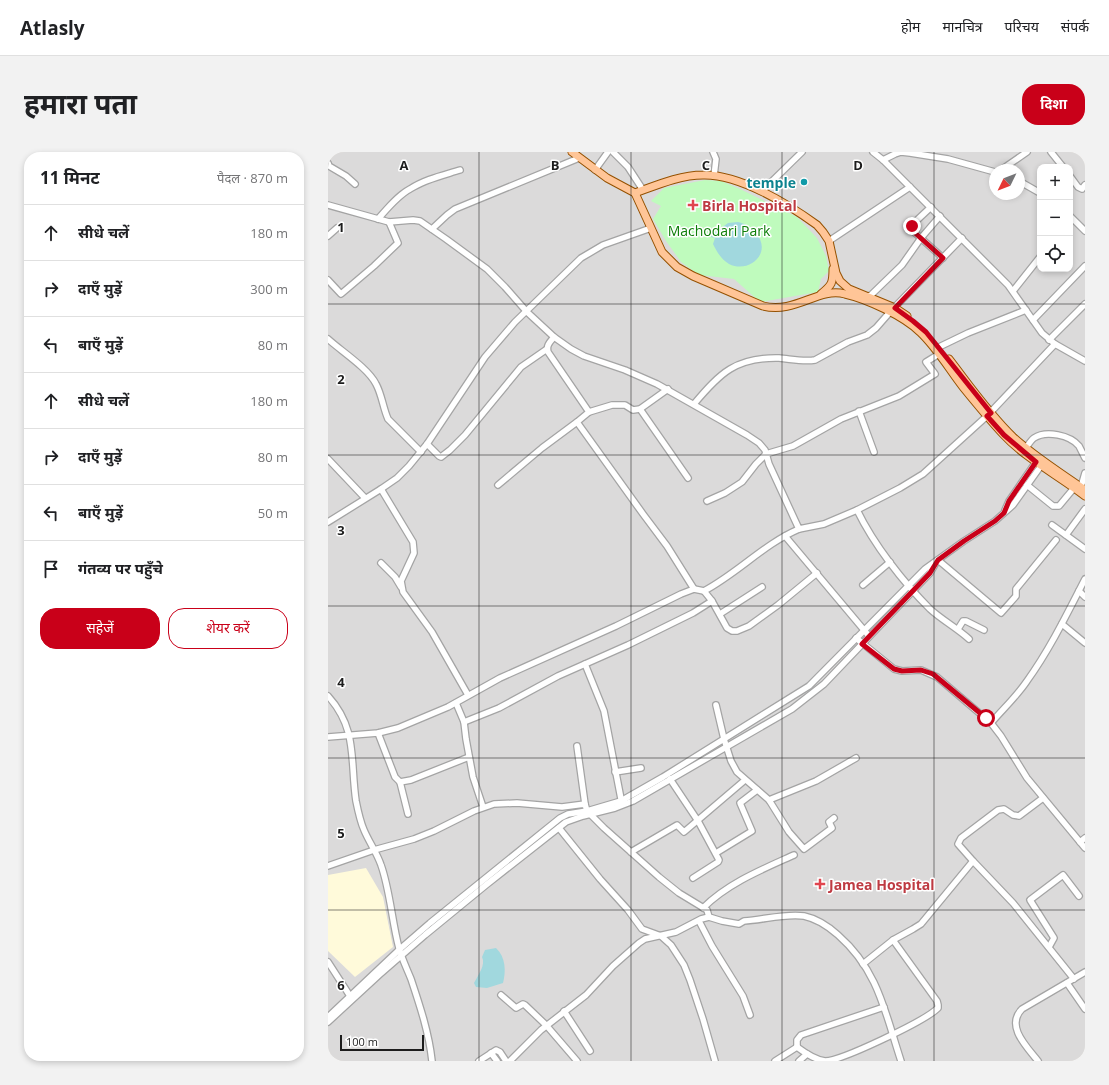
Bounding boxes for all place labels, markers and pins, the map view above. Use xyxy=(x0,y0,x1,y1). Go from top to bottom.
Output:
place label: temple xyxy=(747,173,796,192)
marker: temple xyxy=(799,177,809,187)
place label: Birla Hospital xyxy=(702,196,797,215)
marker: Birla Hospital xyxy=(687,199,699,211)
place label: Jamea Hospital xyxy=(827,875,934,894)
marker: Jamea Hospital xyxy=(814,878,826,890)

